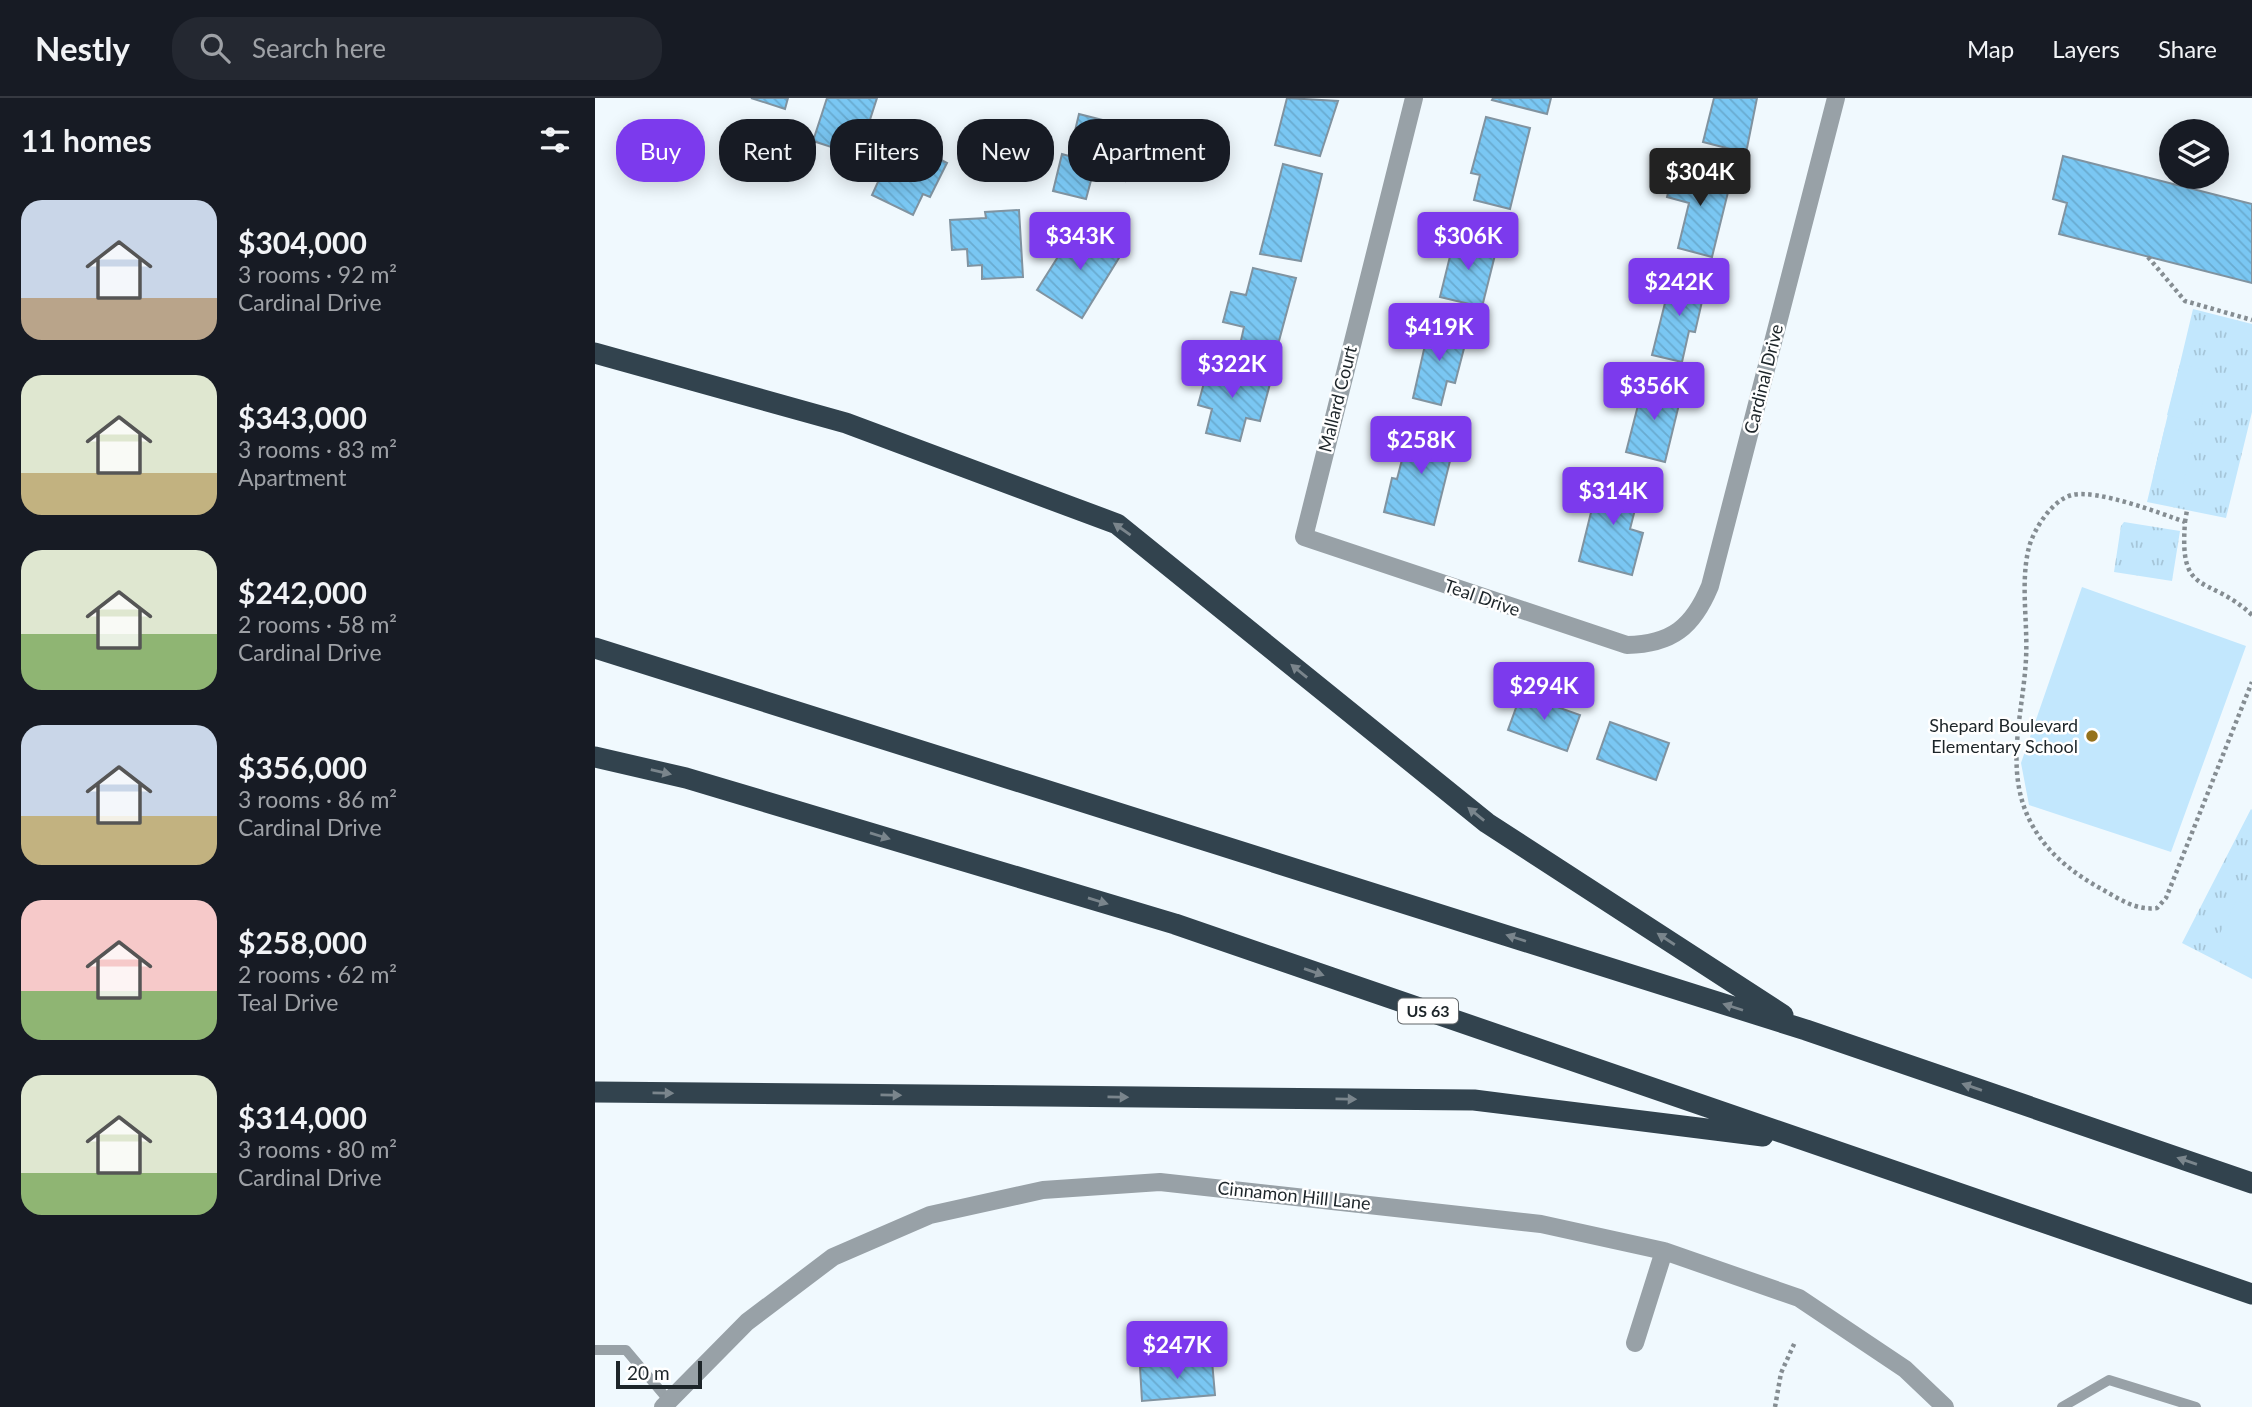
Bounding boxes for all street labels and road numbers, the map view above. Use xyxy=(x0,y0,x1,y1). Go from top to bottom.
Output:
street label: Cardinal Drive xyxy=(1739,322,1787,436)
street label: Mallard Court xyxy=(1313,343,1361,454)
street label: Teal Drive xyxy=(1442,574,1523,620)
road number: US 63 xyxy=(1398,998,1458,1023)
street label: Cinnamon Hill Lane xyxy=(1216,1176,1372,1214)

